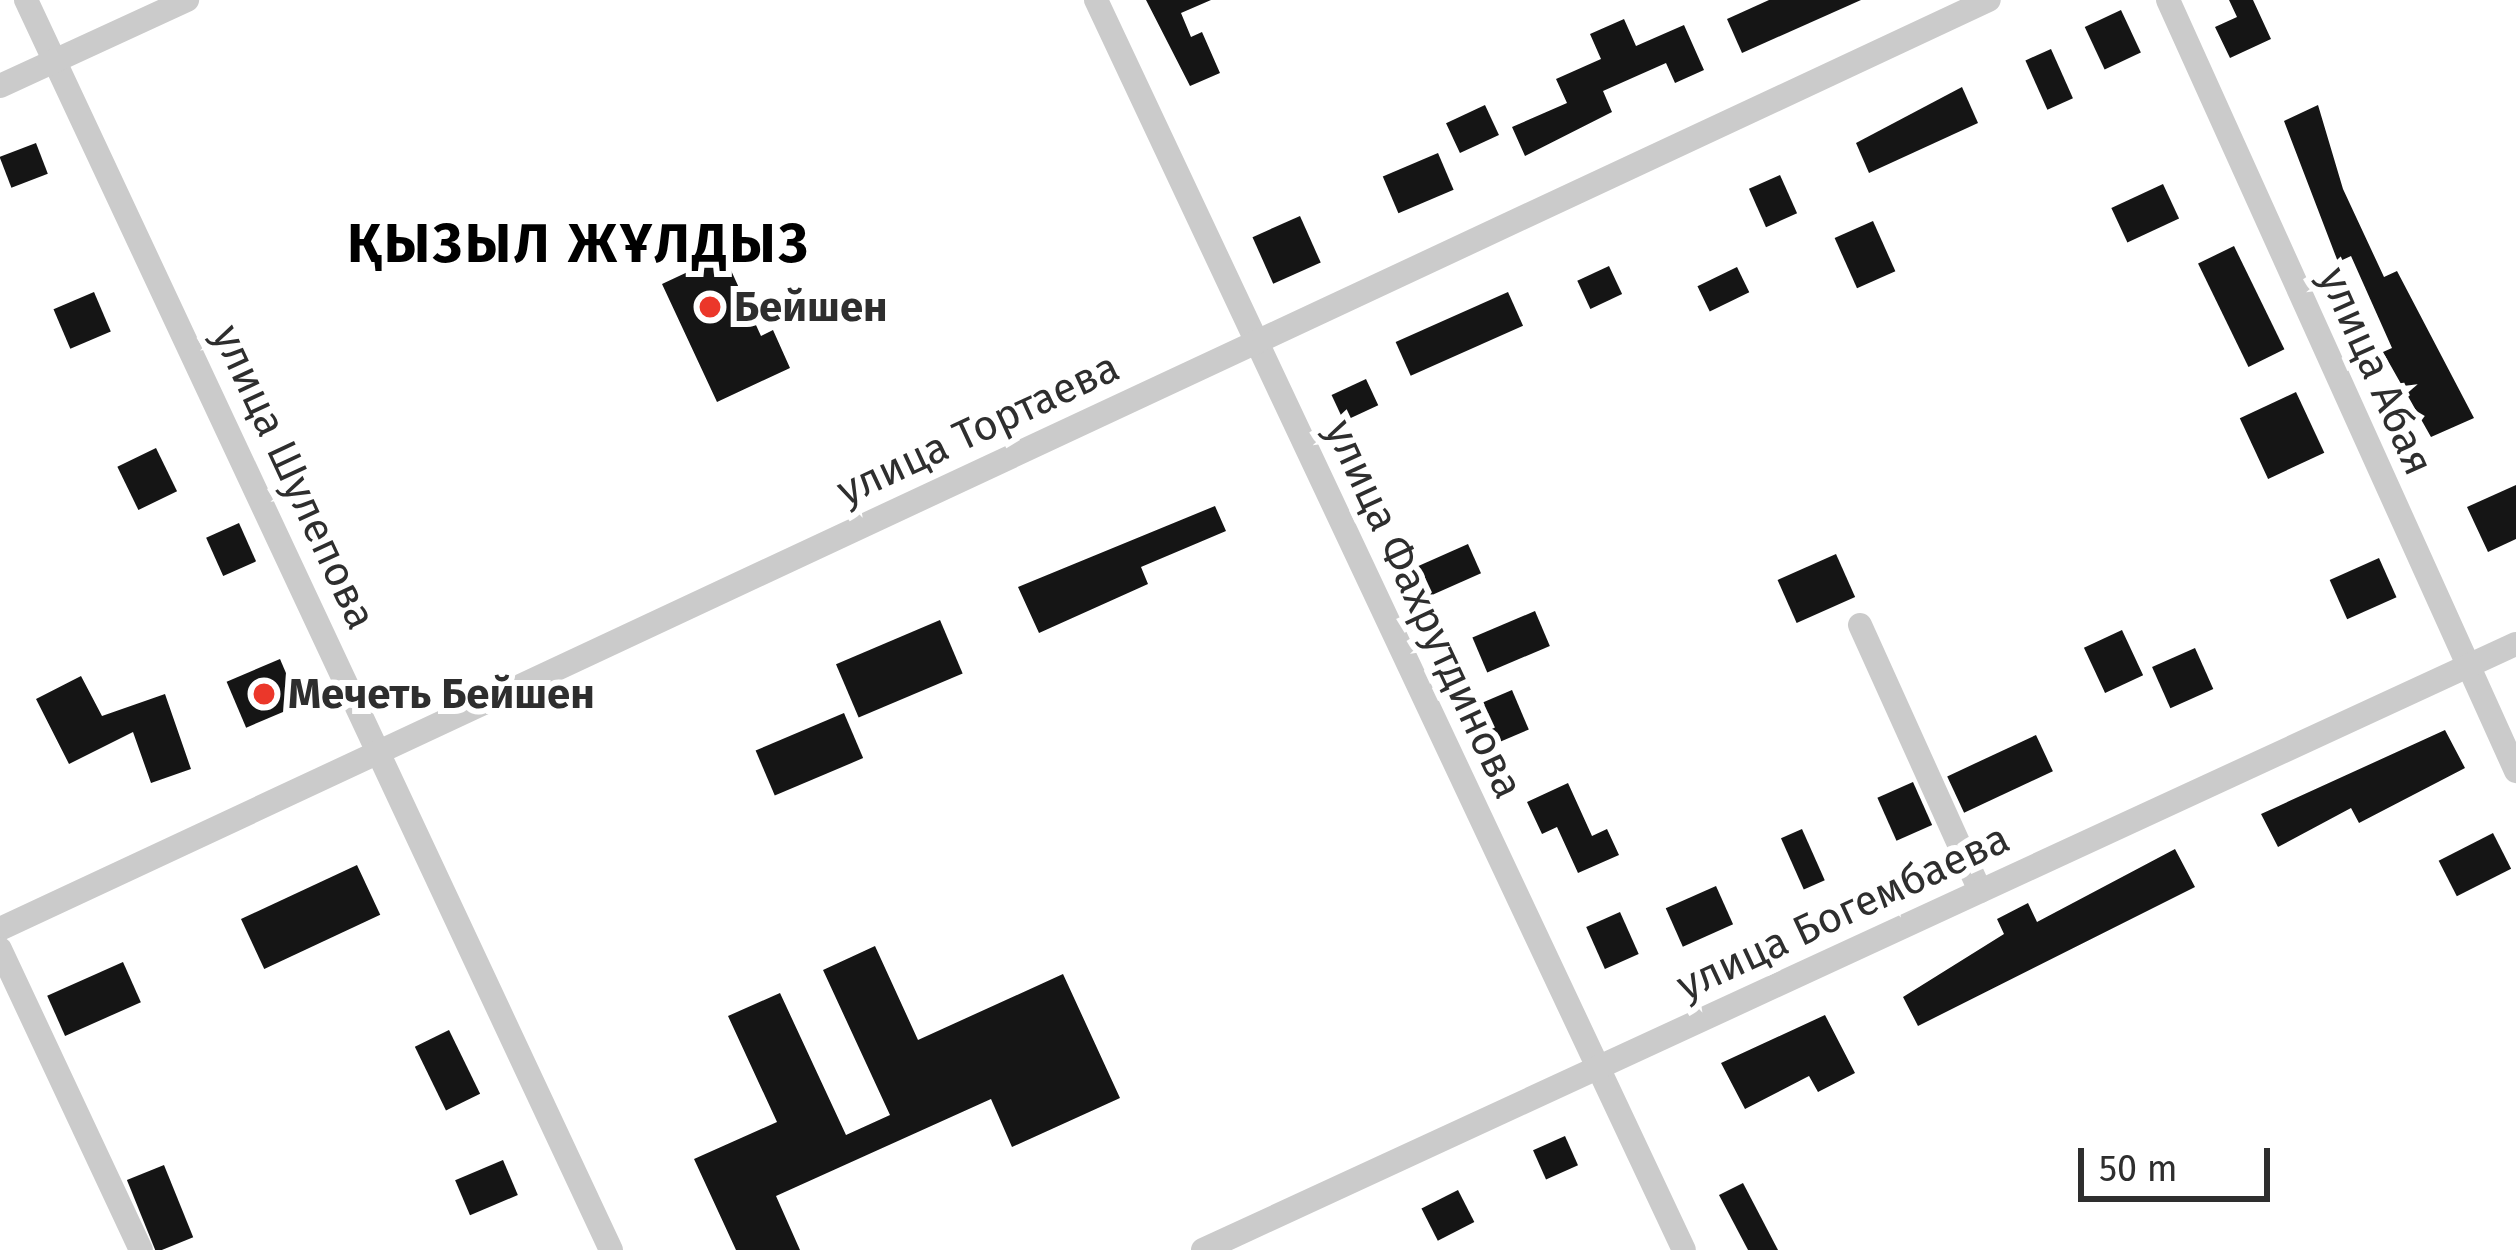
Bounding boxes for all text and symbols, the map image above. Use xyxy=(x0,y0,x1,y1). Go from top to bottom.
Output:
district label: ҚЫЗЫЛ ЖҰЛДЫЗ xyxy=(347,212,811,276)
street label: улица Абая xyxy=(2308,259,2444,483)
place label: Бейшен xyxy=(734,282,888,332)
marker: Бейшен xyxy=(697,294,723,320)
street label: улица Шулепова xyxy=(201,317,387,637)
street label: улица Тортаева xyxy=(829,342,1127,516)
street label: улица Фахрутдинова xyxy=(1314,412,1534,806)
place label: Мечеть Бейшен xyxy=(288,669,595,719)
marker: Мечеть Бейшен xyxy=(251,681,277,707)
street label: улица Богембаева xyxy=(1669,813,2017,1011)
scale bar xyxy=(2084,1124,2276,1198)
text: 50 m xyxy=(2099,1147,2178,1191)

